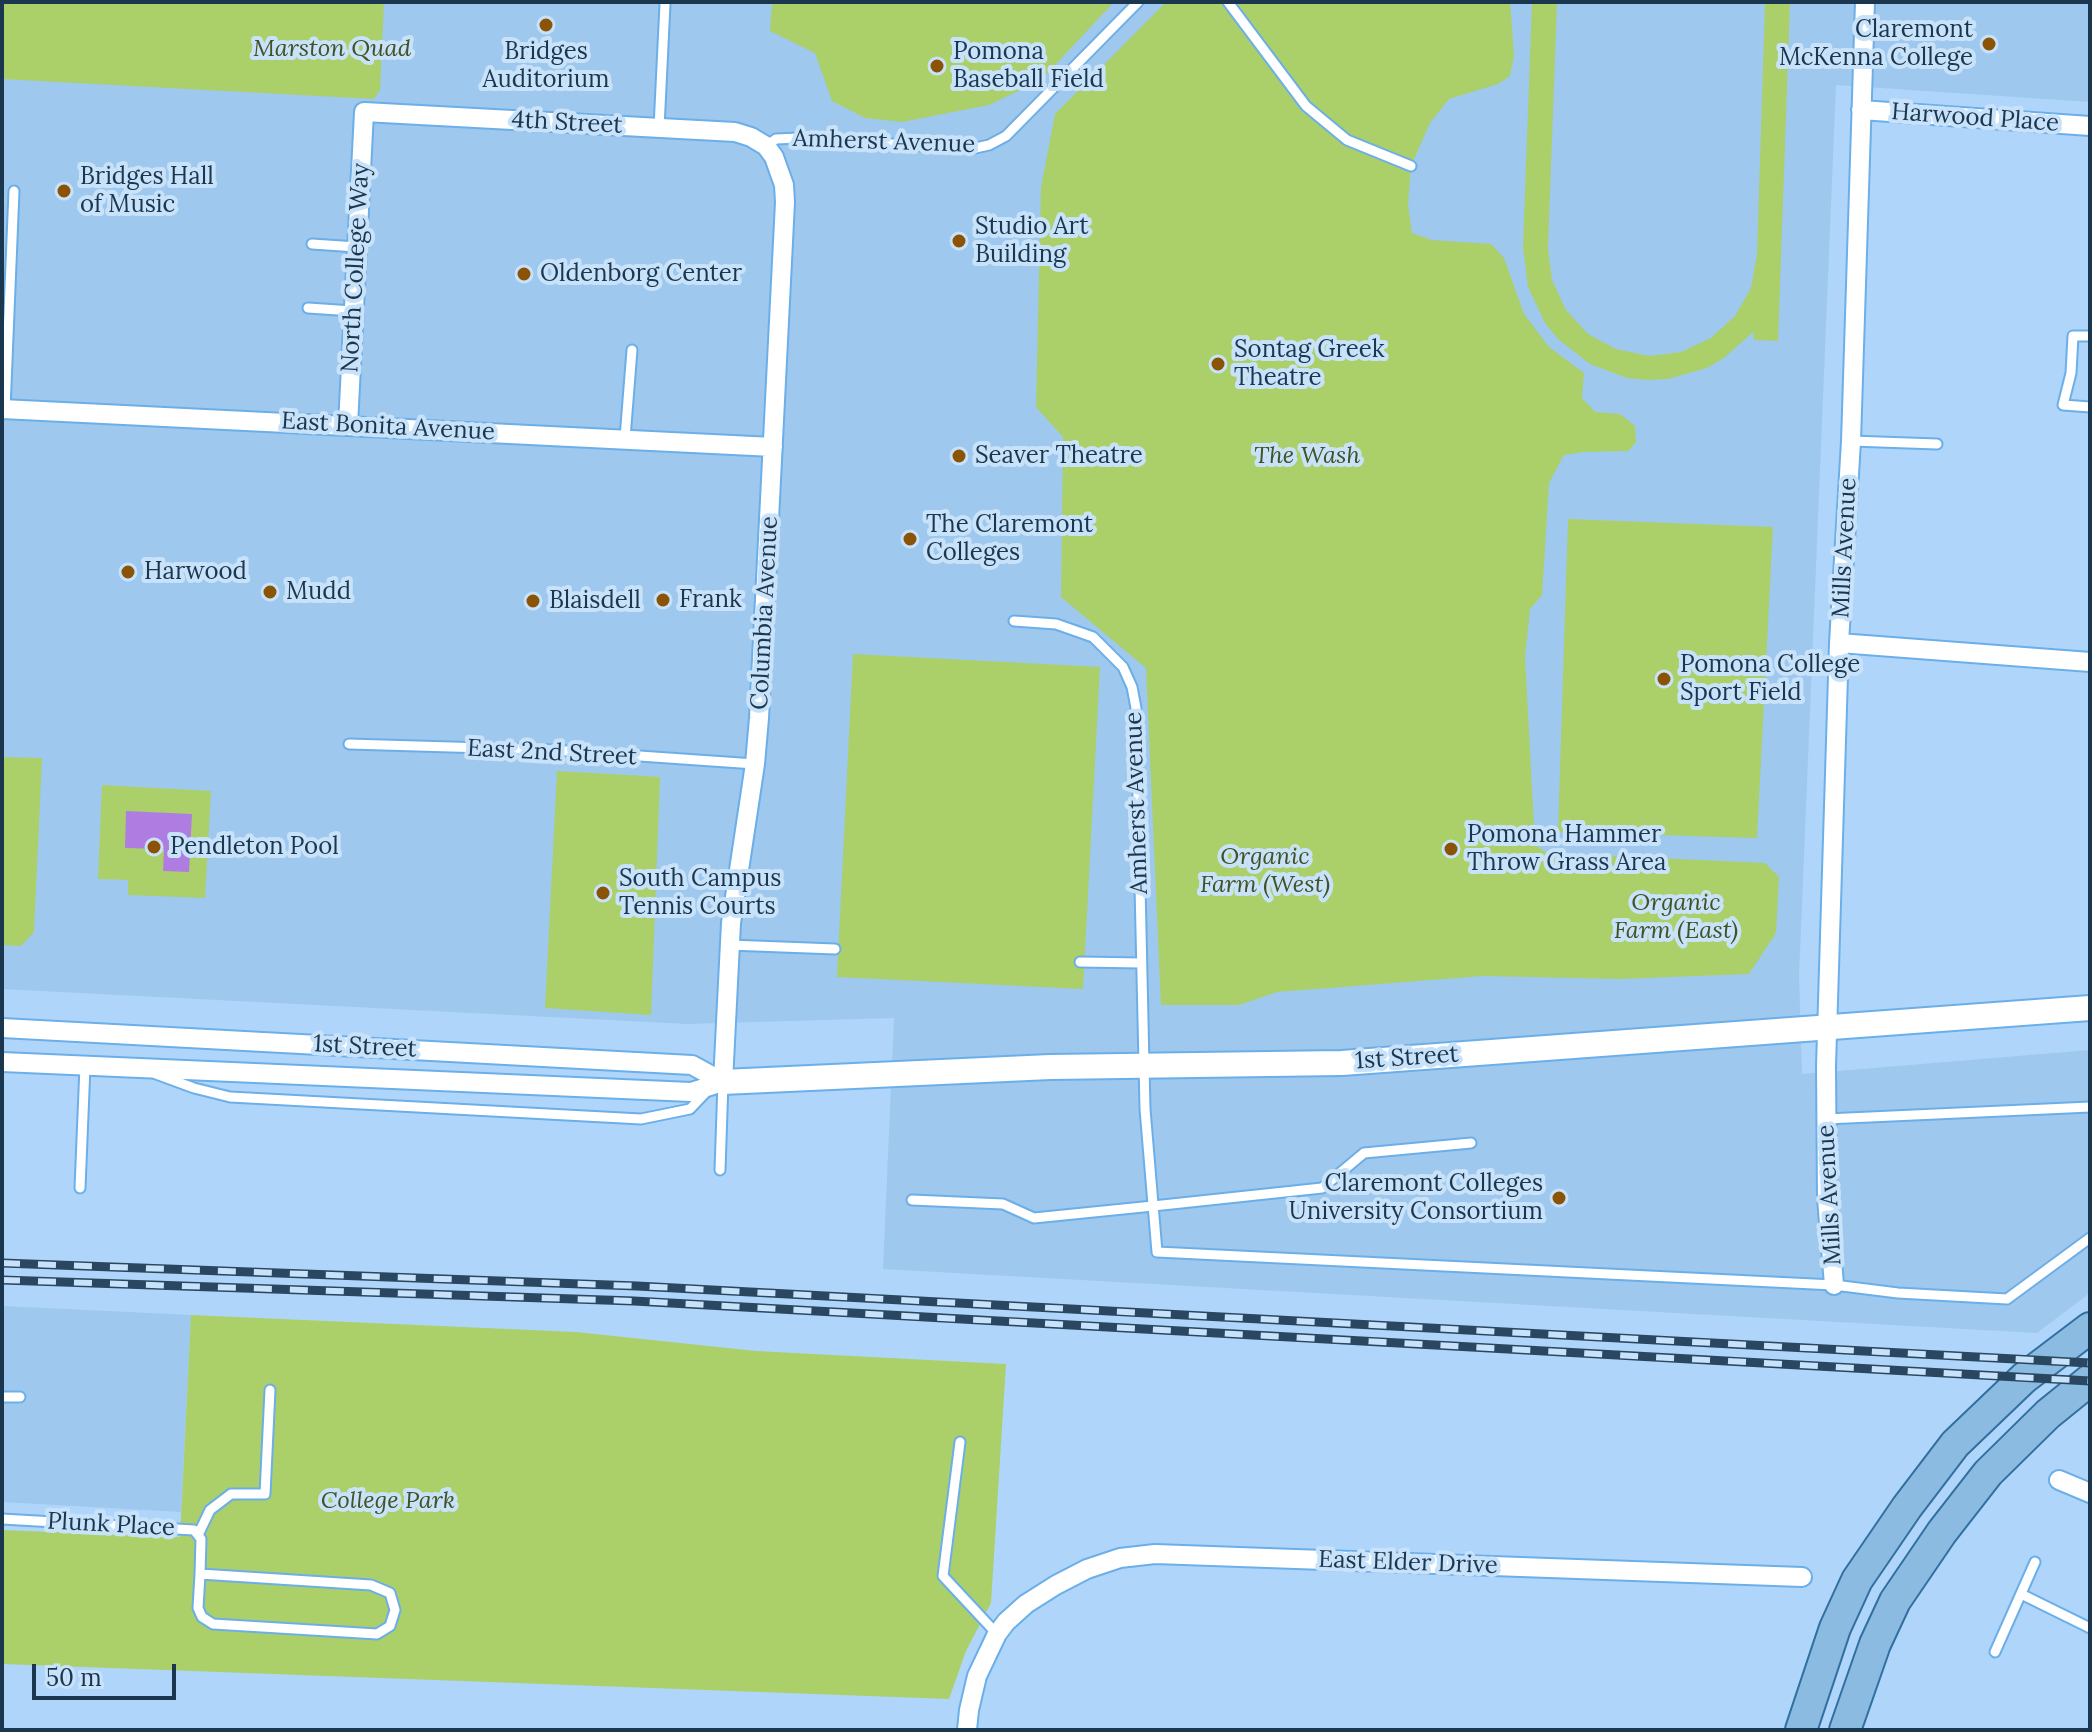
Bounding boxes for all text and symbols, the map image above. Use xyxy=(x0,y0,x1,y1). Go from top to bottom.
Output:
marker: Bridges Auditorium xyxy=(537,16,555,34)
place label: Claremont McKenna College xyxy=(1779,16,1973,72)
park label: Marston Quad xyxy=(253,35,411,63)
marker: Claremont McKenna College xyxy=(1980,35,1998,53)
place label: Bridges Auditorium xyxy=(482,38,610,94)
place label: Pomona Baseball Field xyxy=(953,38,1104,94)
marker: Pomona Baseball Field xyxy=(928,57,946,75)
street label: Harwood Place xyxy=(1890,98,2060,138)
street label: 4th Street xyxy=(511,106,623,140)
street label: Amherst Avenue xyxy=(792,124,976,160)
place label: Bridges Hall of Music xyxy=(80,163,214,219)
street label: North College Way xyxy=(336,163,376,373)
marker: Bridges Hall of Music xyxy=(55,182,73,200)
place label: Studio Art Building xyxy=(975,213,1088,269)
marker: Studio Art Building xyxy=(950,232,968,250)
place label: Oldenborg Center xyxy=(540,260,742,288)
marker: Oldenborg Center xyxy=(515,265,533,283)
place label: Sontag Greek Theatre xyxy=(1234,336,1385,392)
marker: Sontag Greek Theatre xyxy=(1209,355,1227,373)
street label: East Bonita Avenue xyxy=(280,407,496,447)
place label: Seaver Theatre xyxy=(975,442,1143,470)
park label: The Wash xyxy=(1254,442,1360,470)
marker: Seaver Theatre xyxy=(950,447,968,465)
street label: Mills Avenue xyxy=(1827,477,1863,619)
place label: The Claremont Colleges xyxy=(926,511,1093,567)
street label: Columbia Avenue xyxy=(746,515,784,711)
marker: The Claremont Colleges xyxy=(901,530,919,548)
place label: Harwood xyxy=(144,558,247,586)
marker: Harwood xyxy=(119,563,137,581)
place label: Mudd xyxy=(286,578,351,606)
marker: Mudd xyxy=(261,583,279,601)
place label: Frank xyxy=(679,586,742,614)
place label: Blaisdell xyxy=(549,587,641,615)
marker: Frank xyxy=(654,591,672,609)
marker: Blaisdell xyxy=(524,592,542,610)
place label: Pomona College Sport Field xyxy=(1680,651,1860,707)
marker: Pomona College Sport Field xyxy=(1655,670,1673,688)
street label: Amherst Avenue xyxy=(1119,711,1155,895)
street label: East 2nd Street xyxy=(466,734,638,772)
place label: Pomona Hammer Throw Grass Area xyxy=(1467,821,1666,877)
place label: Pendleton Pool xyxy=(170,833,339,861)
marker: Pendleton Pool xyxy=(145,838,163,856)
marker: Pomona Hammer Throw Grass Area xyxy=(1442,840,1460,858)
park label: Organic Farm (West) xyxy=(1200,843,1330,899)
place label: South Campus Tennis Courts xyxy=(619,865,781,921)
marker: South Campus Tennis Courts xyxy=(594,884,612,902)
park label: Organic Farm (East) xyxy=(1614,889,1738,945)
street label: 1st Street xyxy=(313,1030,417,1064)
street label: 1st Street xyxy=(1354,1040,1460,1076)
street label: Mills Avenue xyxy=(1812,1124,1848,1266)
place label: Claremont Colleges University Consortium xyxy=(1289,1170,1543,1226)
marker: Claremont Colleges University Consortium xyxy=(1550,1189,1568,1207)
park label: College Park xyxy=(321,1487,455,1515)
street label: Plunk Place xyxy=(46,1507,176,1543)
street label: East Elder Drive xyxy=(1318,1545,1498,1581)
scale bar xyxy=(36,1648,180,1698)
text: 50 m xyxy=(46,1662,102,1693)

